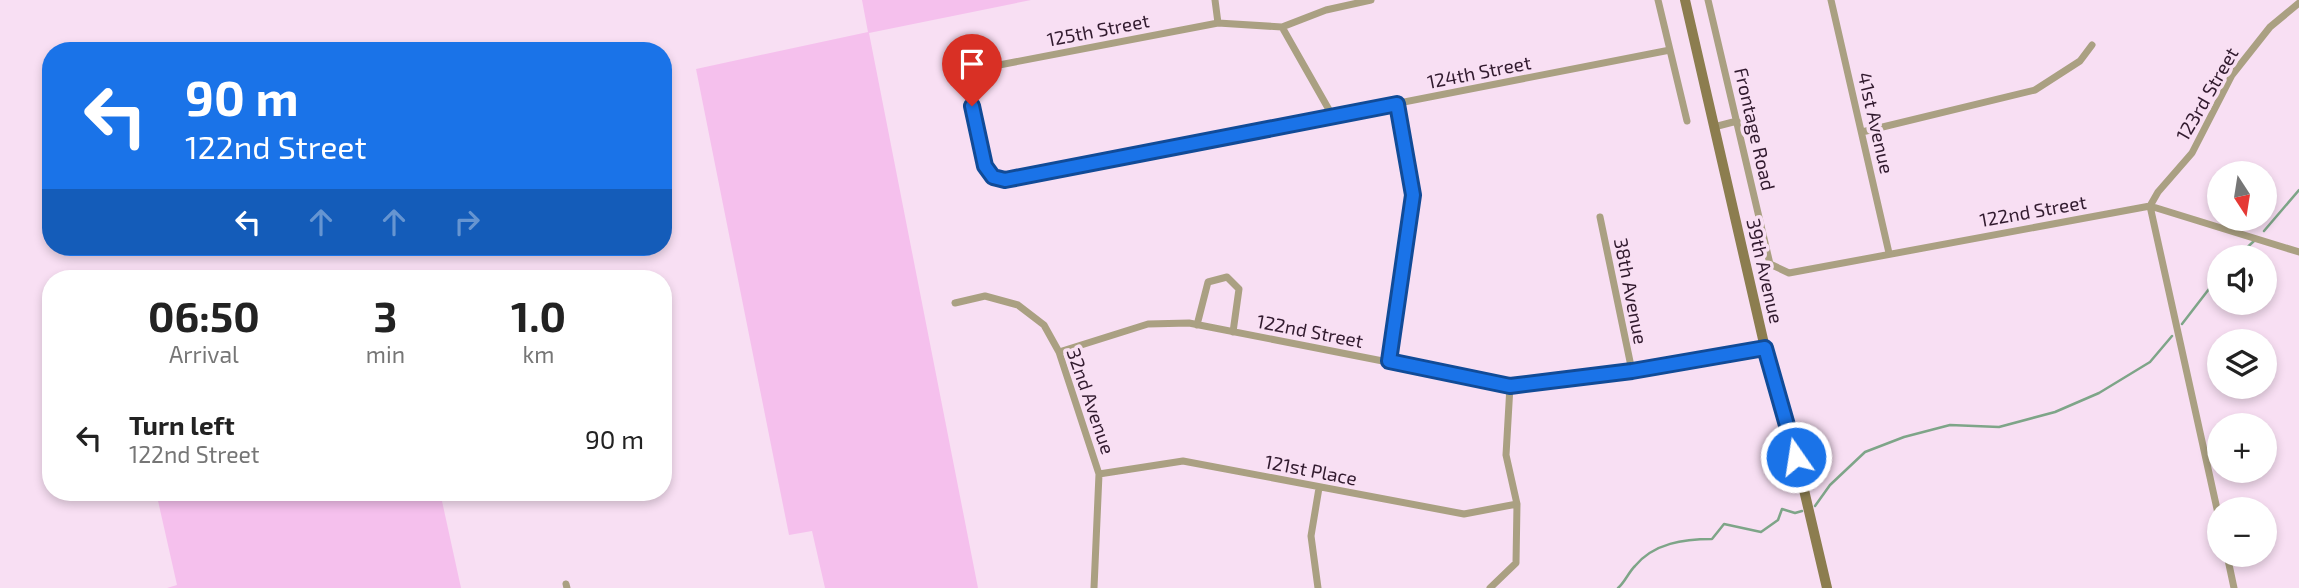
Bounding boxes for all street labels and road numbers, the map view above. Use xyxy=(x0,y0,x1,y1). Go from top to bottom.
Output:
street label: 125th Street xyxy=(1045,8,1151,51)
street label: 123rd Street xyxy=(2171,43,2243,145)
street label: 124th Street xyxy=(1425,50,1533,93)
street label: Frontage Road xyxy=(1730,65,1781,193)
street label: 41st Avenue xyxy=(1854,70,1899,176)
street label: 122nd Street xyxy=(1978,190,2088,231)
street label: 39th Avenue xyxy=(1742,216,1789,326)
street label: 38th Avenue xyxy=(1610,236,1653,346)
street label: 122nd Street xyxy=(1255,309,1365,352)
street label: 32nd Avenue xyxy=(1063,345,1120,457)
street label: 121st Place xyxy=(1263,449,1359,490)

